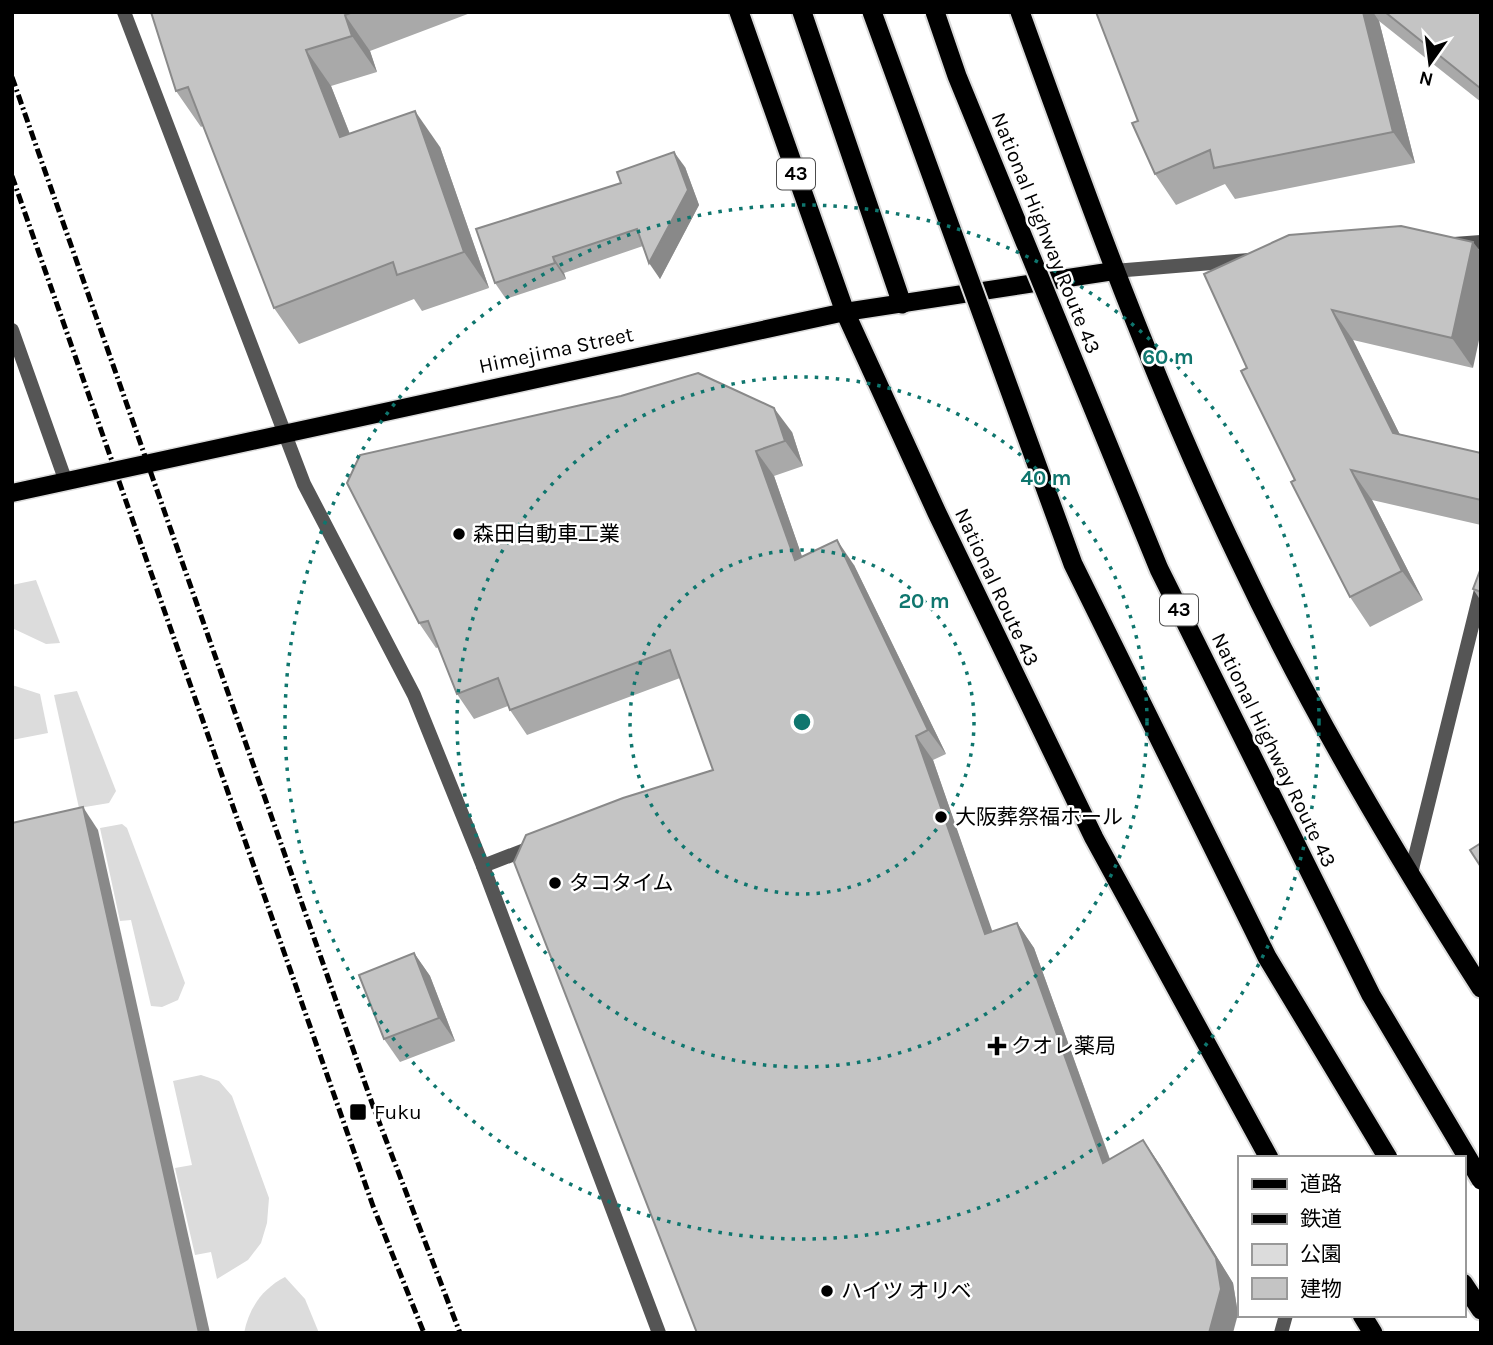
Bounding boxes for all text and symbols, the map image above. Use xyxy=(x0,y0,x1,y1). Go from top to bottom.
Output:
north arrow xyxy=(1395,28,1465,98)
text: N xyxy=(1417,66,1435,91)
street label: National Highway Route 43 xyxy=(987,109,1105,357)
road number: 43 xyxy=(777,158,815,190)
street label: Himejima Street xyxy=(477,322,636,378)
text: 60 m xyxy=(1142,345,1194,369)
text: 40 m xyxy=(1020,466,1072,490)
street label: National Route 43 xyxy=(950,504,1044,670)
place label: 森田自動車工業 xyxy=(473,522,620,546)
marker: 森田自動車工業 xyxy=(451,526,467,542)
text: 20 m xyxy=(898,589,950,613)
road number: 43 xyxy=(1160,594,1198,625)
street label: National Highway Route 43 xyxy=(1207,629,1341,871)
centre of rings xyxy=(790,710,814,734)
place label: 大阪葬祭福ホール xyxy=(955,805,1123,829)
marker: 大阪葬祭福ホール xyxy=(933,809,949,825)
place label: タコタイム xyxy=(569,871,674,895)
marker: タコタイム xyxy=(547,875,563,891)
place label: クオレ薬局 xyxy=(1011,1034,1116,1058)
marker: クオレ薬局 xyxy=(989,1038,1005,1054)
place label: Fuku xyxy=(374,1100,422,1124)
marker: Fuku xyxy=(348,1102,368,1122)
legend xyxy=(1238,1156,1465,1317)
text: 道路 xyxy=(1300,1172,1342,1196)
text: 鉄道 xyxy=(1300,1207,1342,1231)
text: 公園 xyxy=(1300,1242,1342,1266)
text: 建物 xyxy=(1300,1277,1342,1301)
place label: ハイツ オリベ xyxy=(841,1279,972,1303)
marker: ハイツ オリベ xyxy=(819,1283,835,1299)

